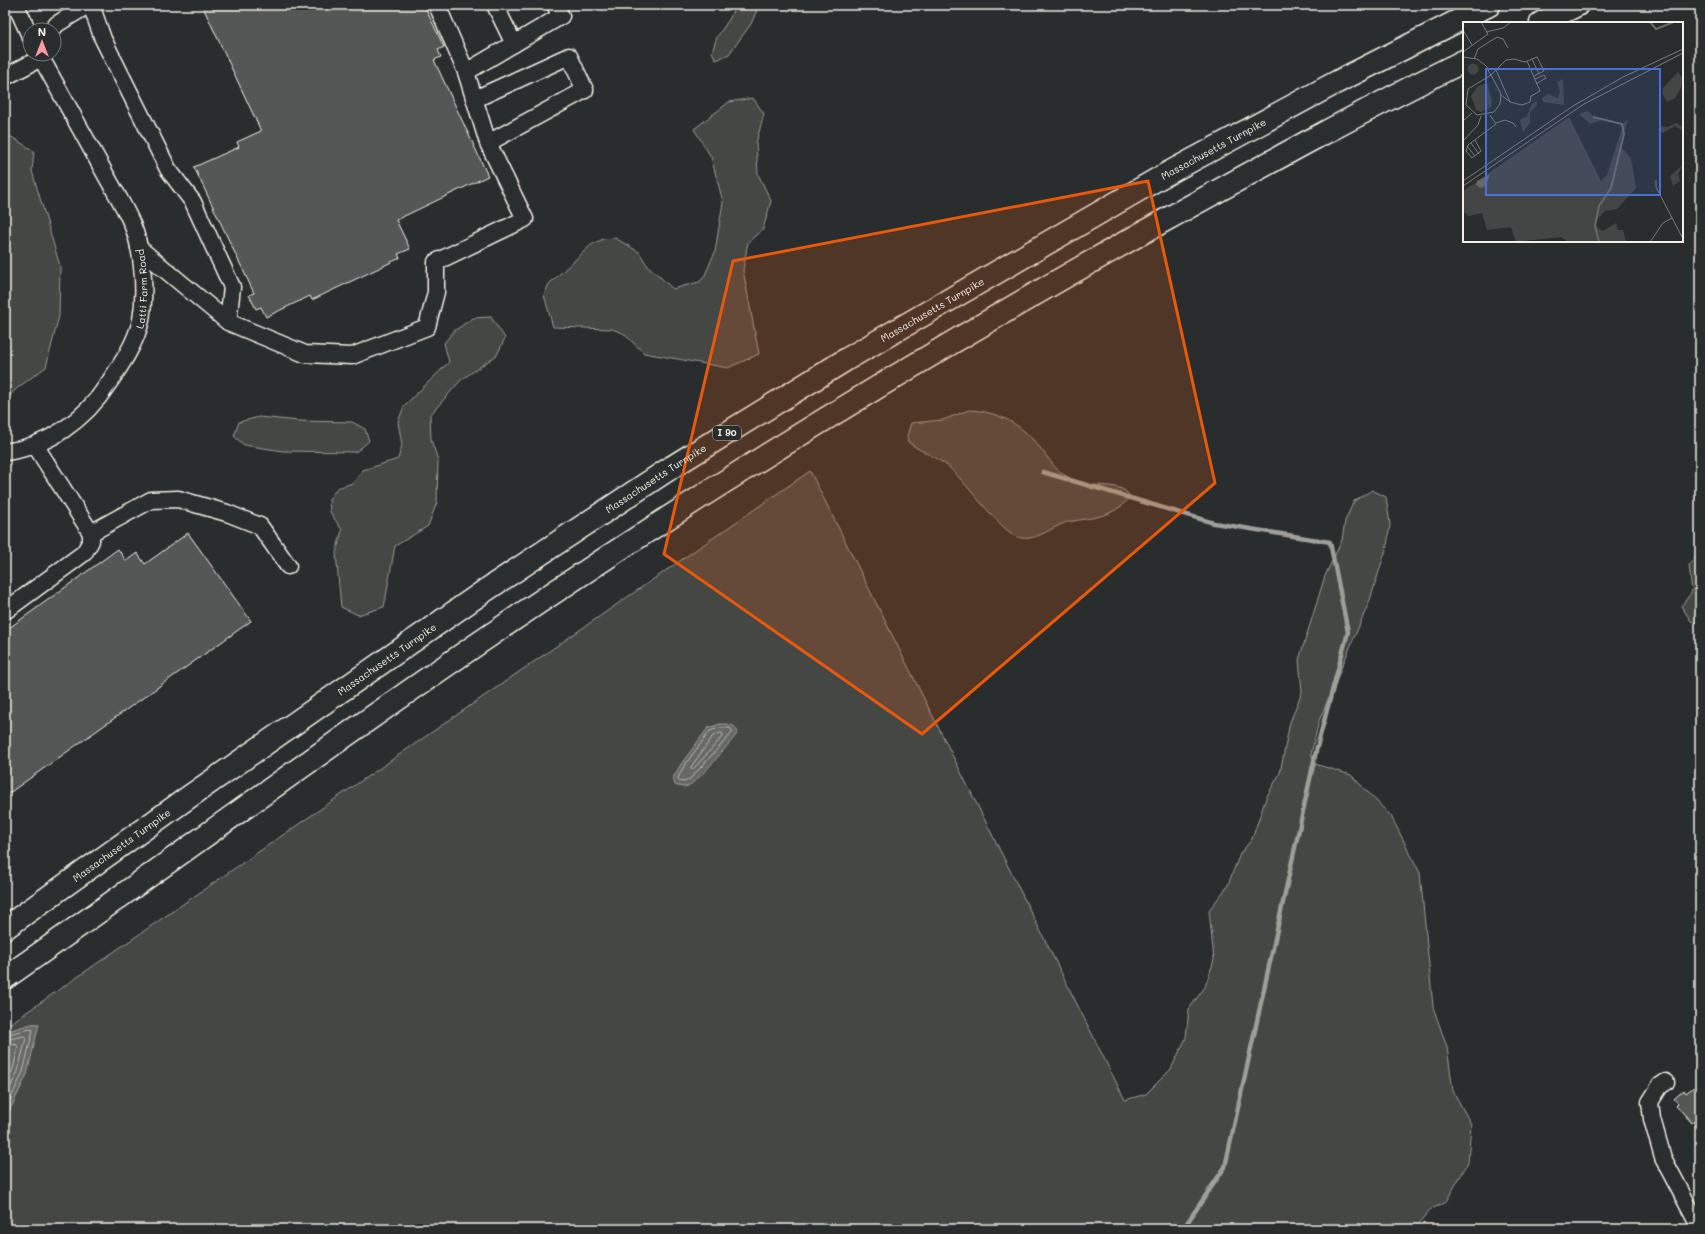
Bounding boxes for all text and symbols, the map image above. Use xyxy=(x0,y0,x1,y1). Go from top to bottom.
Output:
north arrow xyxy=(22,22,62,62)
inset map xyxy=(1463,22,1683,242)
text: N xyxy=(38,24,46,39)
street label: Massachusetts Turnpike xyxy=(1158,115,1268,183)
street label: Latti Farm Road xyxy=(132,248,150,330)
street label: Massachusetts Turnpike xyxy=(878,274,987,345)
road number: I 90 xyxy=(713,426,741,440)
street label: Massachusetts Turnpike xyxy=(603,441,709,516)
street label: Massachusetts Turnpike xyxy=(335,620,439,698)
street label: Massachusetts Turnpike xyxy=(70,805,173,885)

